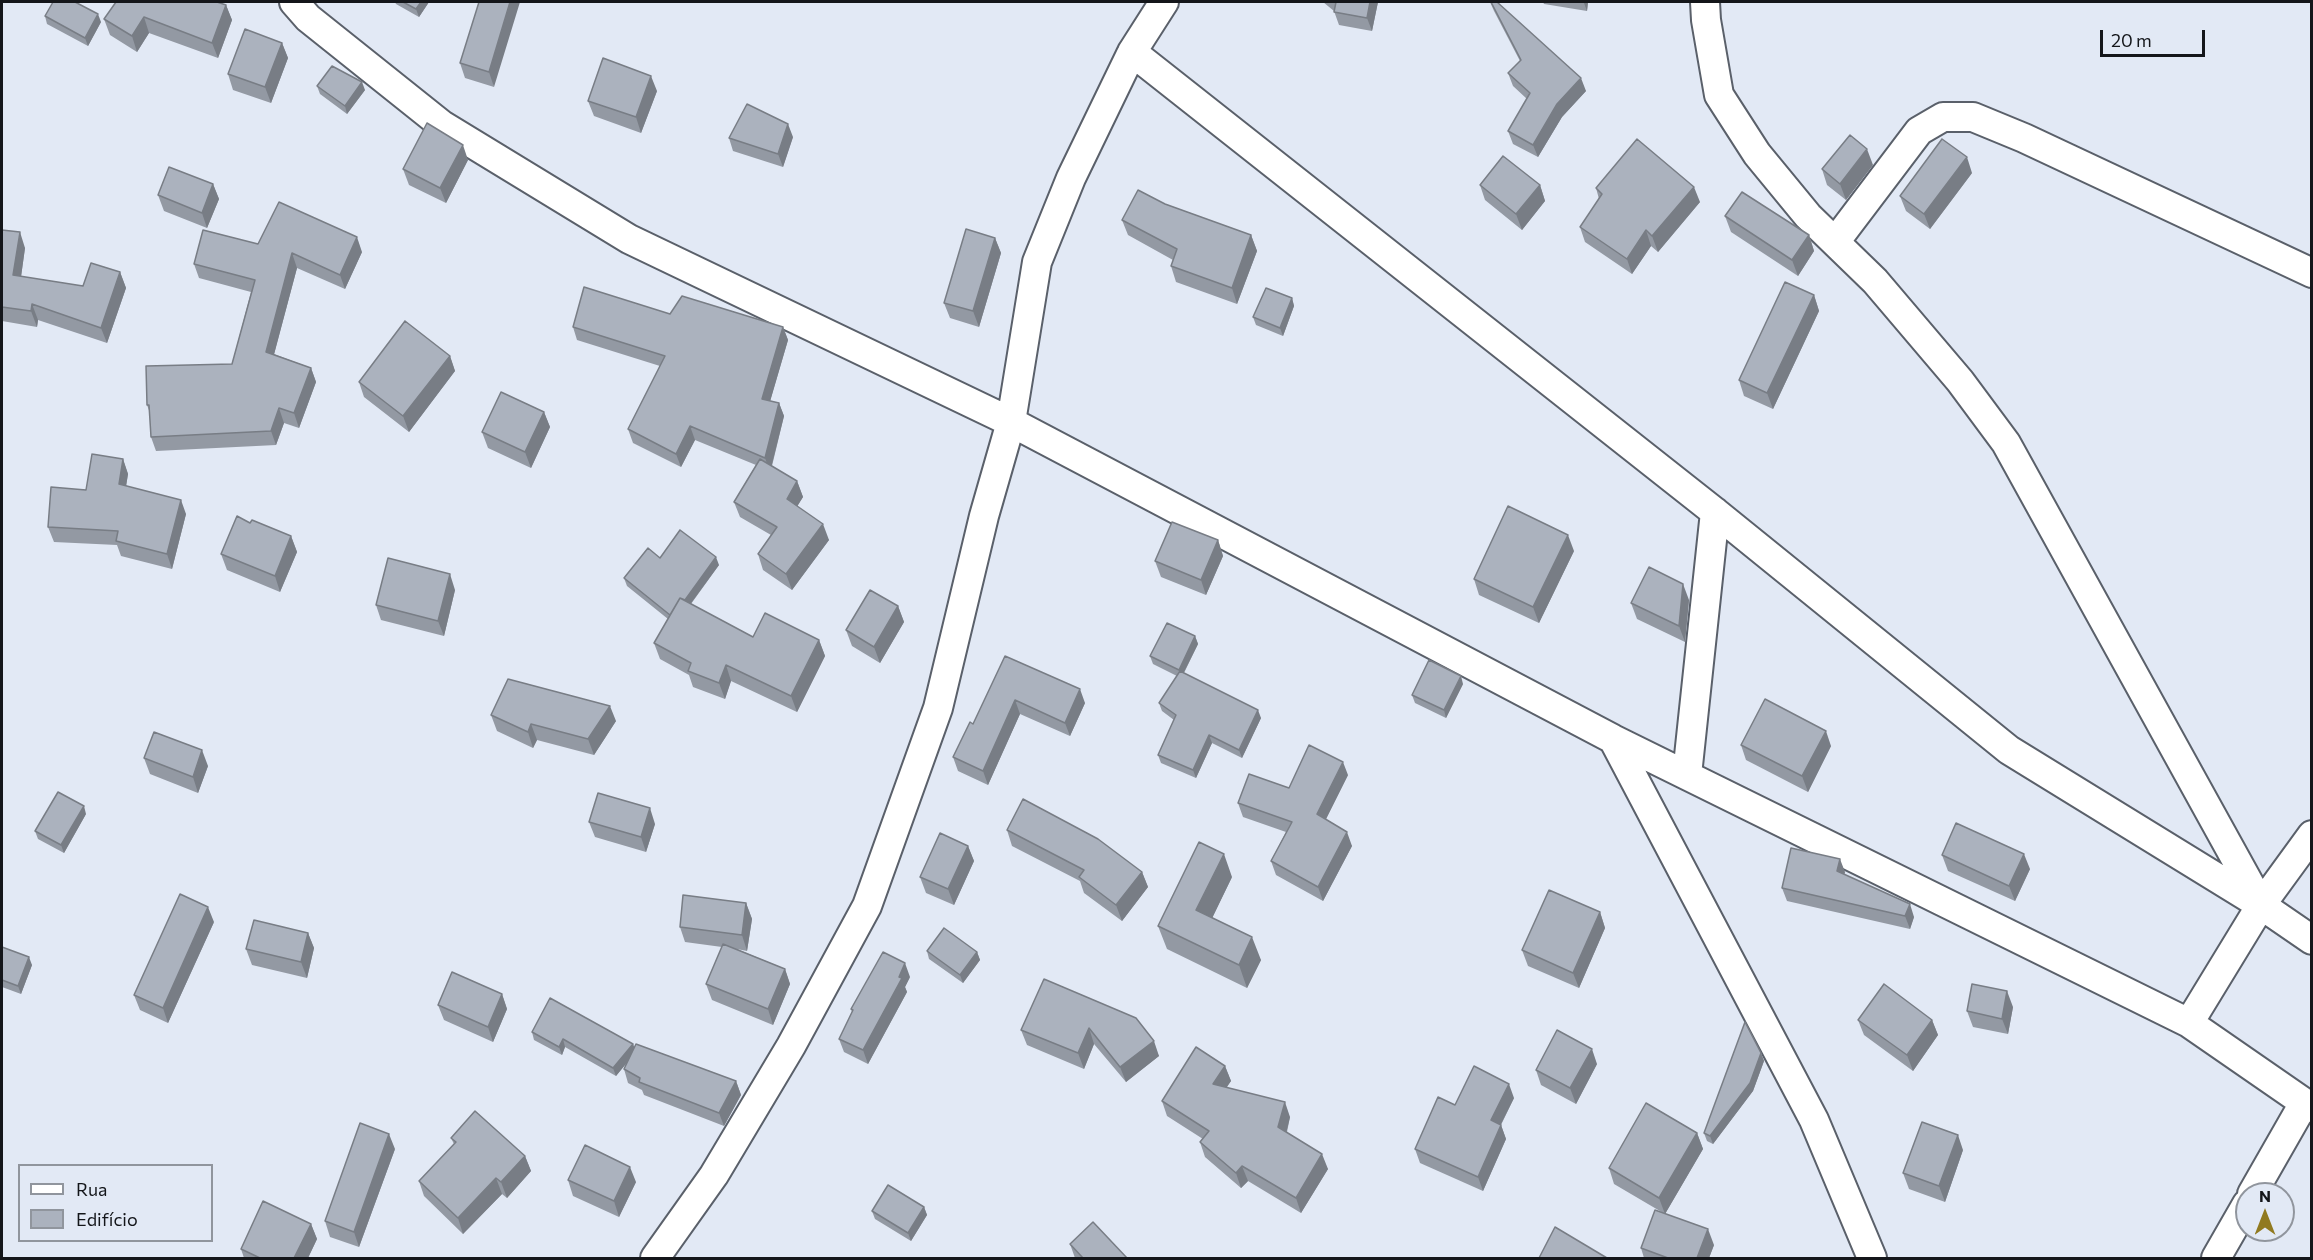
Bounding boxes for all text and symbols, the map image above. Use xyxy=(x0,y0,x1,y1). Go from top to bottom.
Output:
scale bar xyxy=(2103,18,2208,56)
text: 20 m xyxy=(2111,29,2152,51)
legend xyxy=(18,1164,213,1242)
text: Rua xyxy=(76,1178,107,1200)
north arrow xyxy=(2235,1182,2295,1242)
text: N xyxy=(2259,1186,2271,1205)
text: Edifício xyxy=(76,1208,138,1230)

